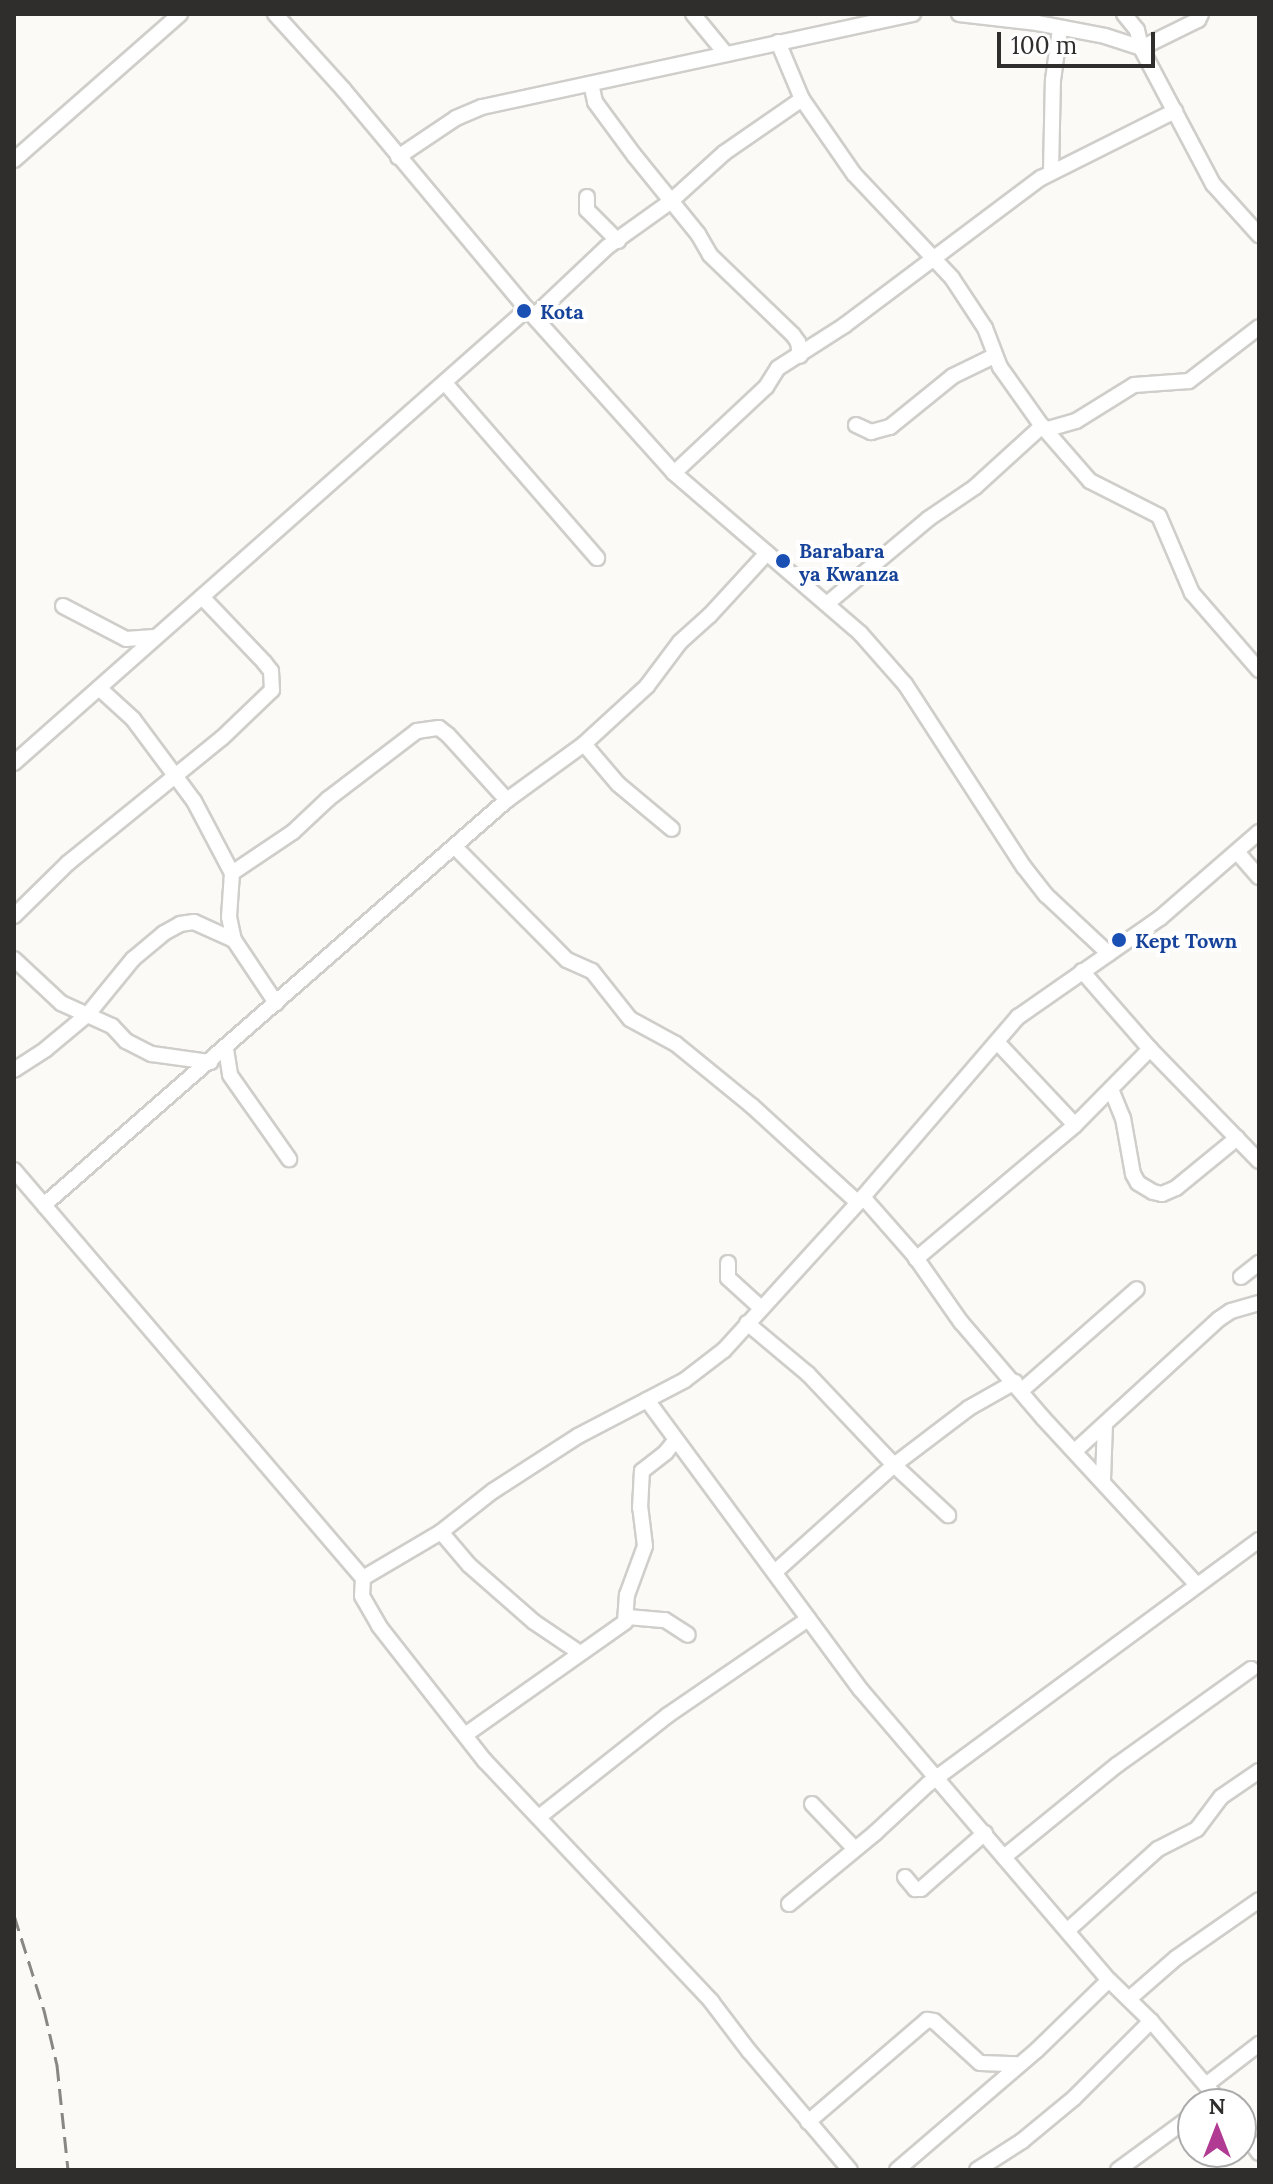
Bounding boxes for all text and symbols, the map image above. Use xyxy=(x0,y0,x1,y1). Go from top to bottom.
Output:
scale bar xyxy=(1001,16,1159,66)
text: 100 m xyxy=(1011,30,1077,61)
place label: Kota xyxy=(540,299,584,323)
marker: Kota xyxy=(515,302,533,320)
place label: Barabara ya Kwanza xyxy=(799,538,899,585)
marker: Barabara ya Kwanza xyxy=(774,552,792,570)
place label: Kept Town xyxy=(1135,928,1237,952)
marker: Kept Town xyxy=(1110,931,1128,949)
north arrow xyxy=(1177,2088,1257,2168)
text: N xyxy=(1208,2092,1226,2120)

